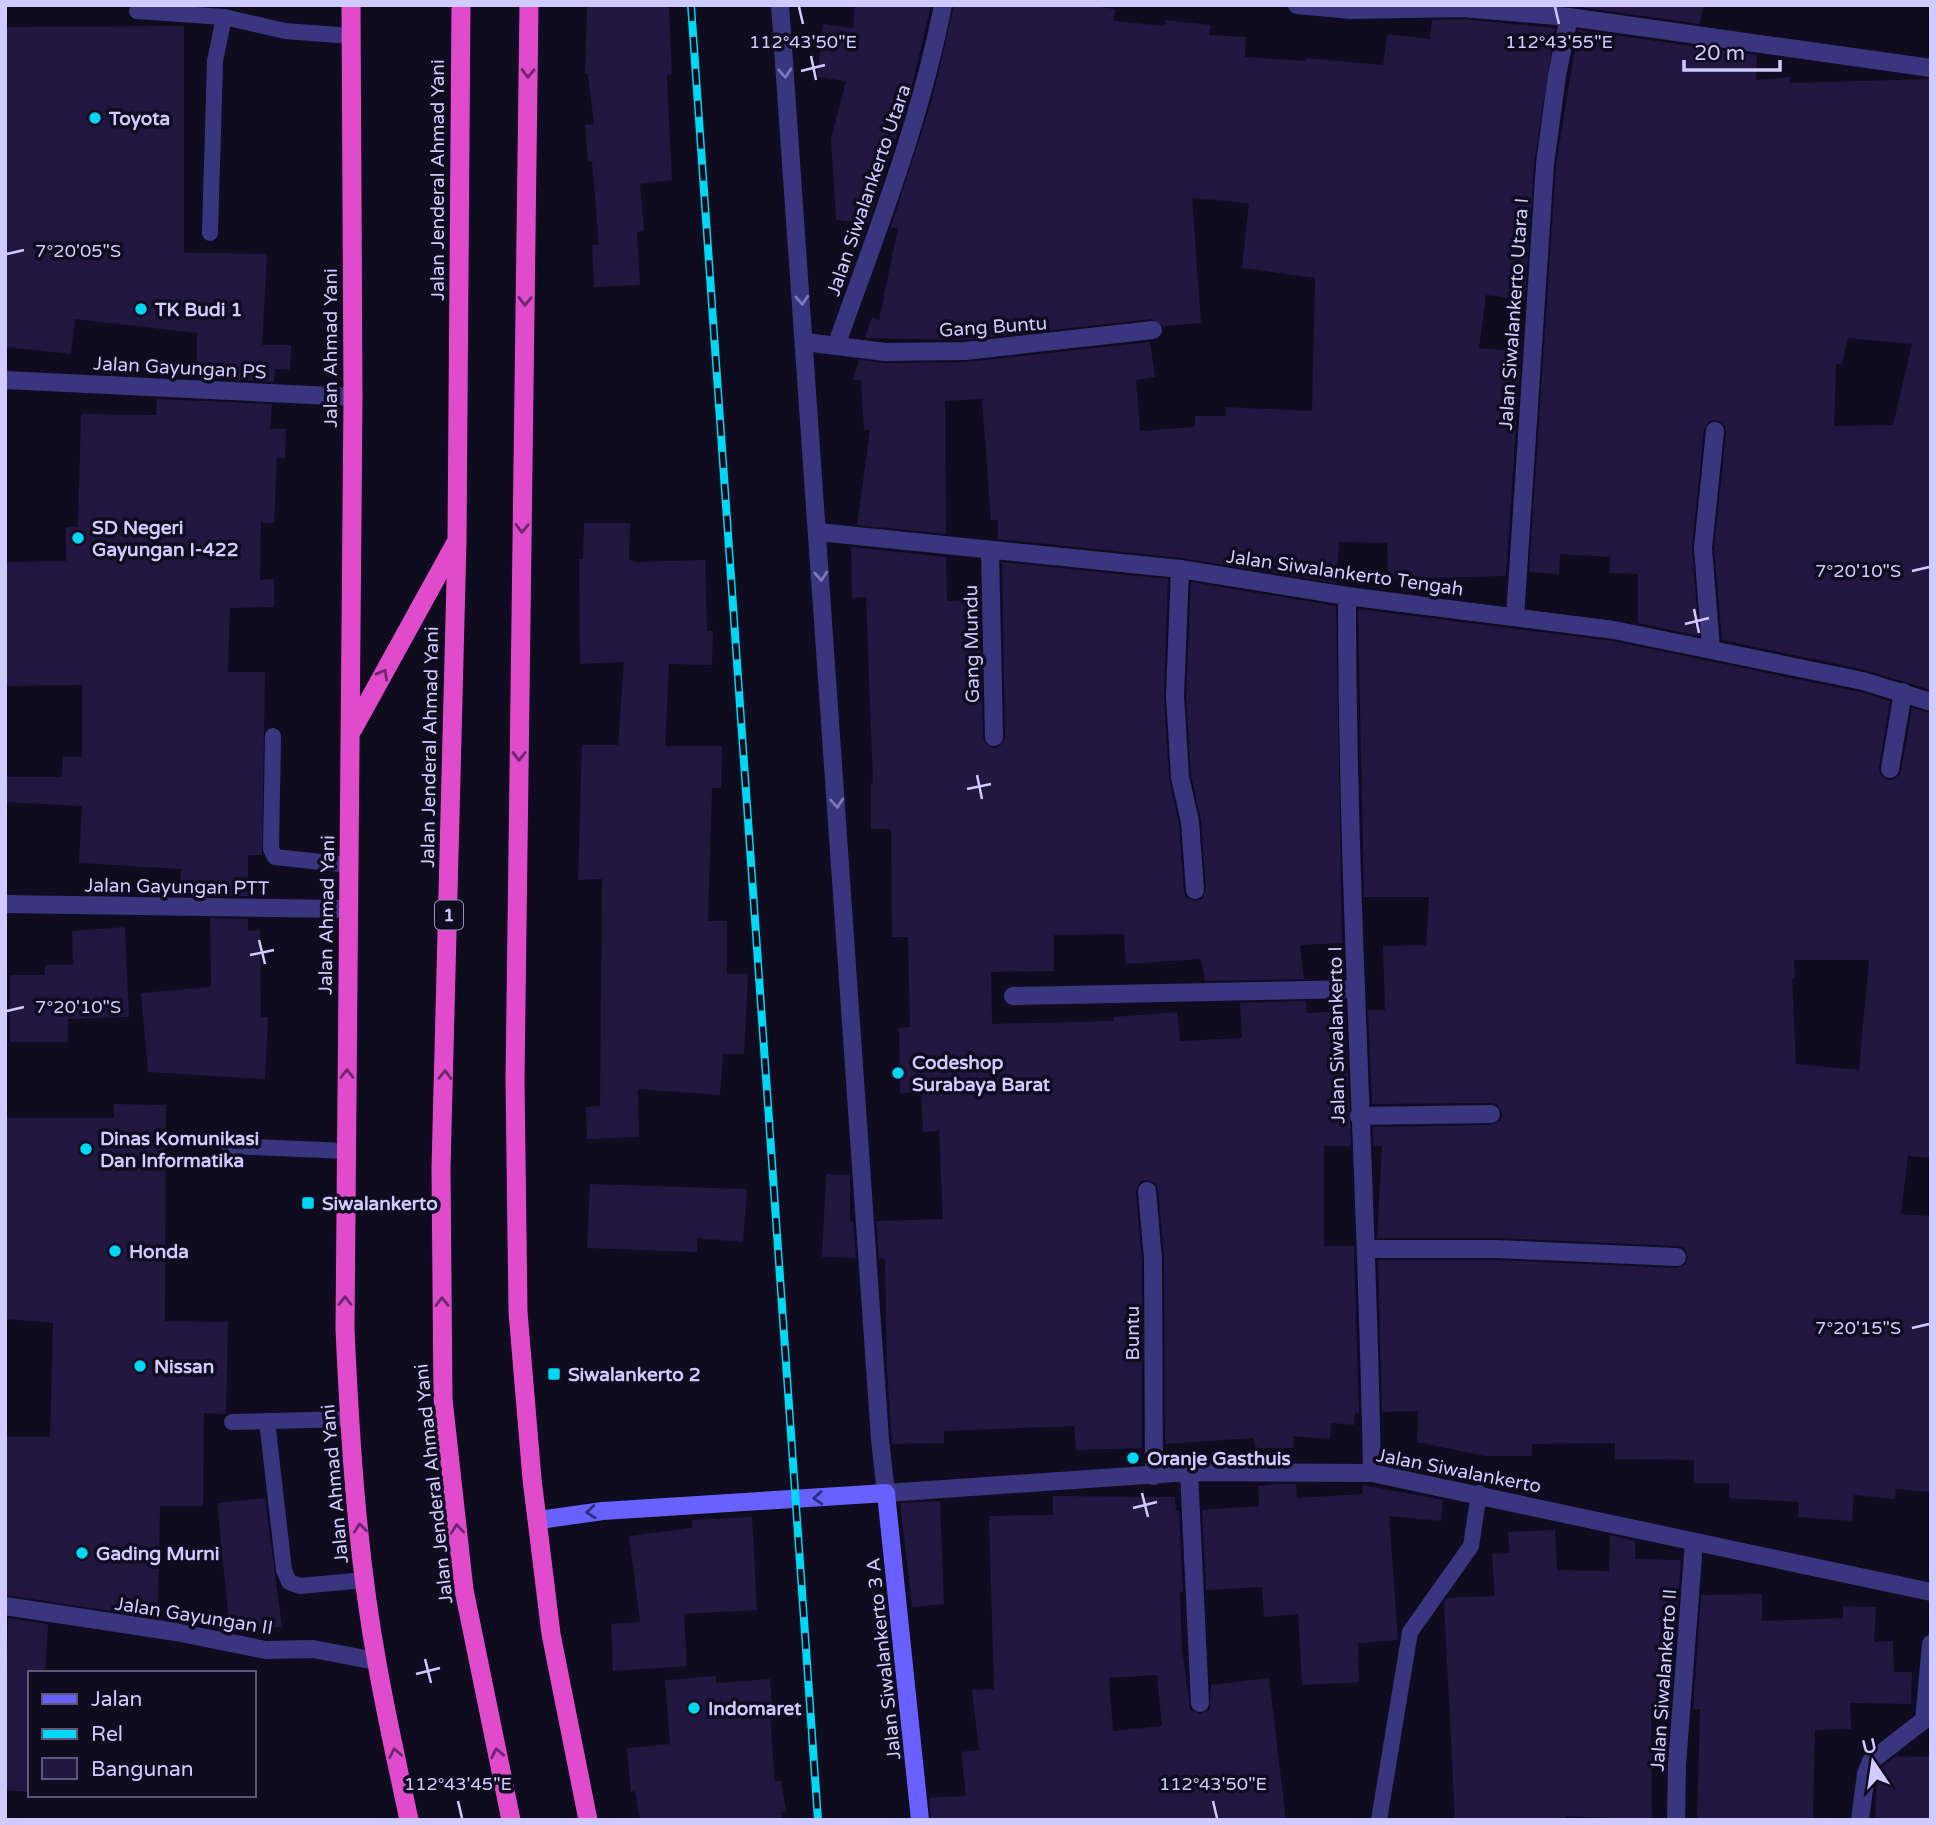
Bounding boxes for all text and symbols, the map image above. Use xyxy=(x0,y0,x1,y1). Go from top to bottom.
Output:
scale bar xyxy=(1684,28,1780,72)
text: 112°43'50"E xyxy=(749,31,857,53)
text: 112°43'55"E xyxy=(1505,31,1613,53)
text: 20 m xyxy=(1694,41,1745,66)
street label: Jalan Jenderal Ahmad Yani xyxy=(427,59,449,301)
one-way arrow xyxy=(521,68,536,79)
one-way arrow xyxy=(777,68,792,79)
street label: Jalan Siwalankerto Utara xyxy=(822,82,916,299)
place label: Toyota xyxy=(108,108,170,131)
marker: Toyota xyxy=(87,110,103,126)
street label: Jalan Siwalankerto Utara I xyxy=(1495,197,1533,431)
text: 7°20'05"S xyxy=(35,240,121,262)
street label: Jalan Ahmad Yani xyxy=(320,268,342,428)
one-way arrow xyxy=(794,295,809,306)
one-way arrow xyxy=(517,296,533,307)
place label: TK Budi 1 xyxy=(154,299,242,321)
marker: TK Budi 1 xyxy=(133,301,149,317)
street label: Gang Buntu xyxy=(938,312,1048,342)
street label: Jalan Gayungan PS xyxy=(93,352,267,384)
place label: SD Negeri Gayungan I-422 xyxy=(92,517,239,562)
one-way arrow xyxy=(514,524,530,534)
marker: SD Negeri Gayungan I-422 xyxy=(70,530,86,546)
street label: Jalan Siwalankerto Tengah xyxy=(1225,545,1465,601)
text: 7°20'10"S xyxy=(1815,560,1901,582)
one-way arrow xyxy=(813,571,828,582)
street label: Gang Mundu xyxy=(960,585,984,703)
street label: Jalan Jenderal Ahmad Yani xyxy=(417,626,443,868)
one-way arrow xyxy=(375,668,388,681)
one-way arrow xyxy=(512,751,527,762)
one-way arrow xyxy=(829,798,844,809)
street label: Jalan Ahmad Yani xyxy=(315,835,339,995)
street label: Jalan Gayungan PTT xyxy=(84,874,270,900)
road number: 1 xyxy=(435,900,463,930)
street label: Jalan Siwalankerto I xyxy=(1324,946,1350,1124)
text: 7°20'10"S xyxy=(35,996,121,1018)
place label: Codeshop Surabaya Barat xyxy=(912,1052,1051,1097)
marker: Codeshop Surabaya Barat xyxy=(890,1065,906,1081)
one-way arrow xyxy=(339,1068,355,1079)
one-way arrow xyxy=(437,1069,452,1080)
place label: Dinas Komunikasi Dan Informatika xyxy=(100,1128,259,1172)
marker: Dinas Komunikasi Dan Informatika xyxy=(78,1141,94,1157)
place label: Siwalankerto xyxy=(322,1193,438,1215)
marker: Siwalankerto xyxy=(300,1195,316,1211)
place label: Honda xyxy=(129,1241,189,1263)
marker: Honda xyxy=(107,1243,123,1259)
one-way arrow xyxy=(337,1296,353,1306)
one-way arrow xyxy=(434,1297,450,1307)
street label: Buntu xyxy=(1122,1306,1144,1360)
text: 7°20'15"S xyxy=(1815,1317,1901,1339)
place label: Nissan xyxy=(154,1356,214,1378)
marker: Nissan xyxy=(132,1358,148,1374)
street label: Jalan Jenderal Ahmad Yani xyxy=(410,1363,458,1605)
place label: Siwalankerto 2 xyxy=(568,1364,701,1386)
marker: Siwalankerto 2 xyxy=(546,1366,562,1382)
street label: Jalan Ahmad Yani xyxy=(317,1403,353,1564)
street label: Jalan Siwalankerto xyxy=(1375,1444,1543,1498)
place label: Oranje Gasthuis xyxy=(1147,1448,1291,1471)
marker: Oranje Gasthuis xyxy=(1125,1450,1141,1466)
one-way arrow xyxy=(813,1491,824,1506)
one-way arrow xyxy=(586,1504,597,1519)
one-way arrow xyxy=(352,1522,367,1534)
one-way arrow xyxy=(450,1523,465,1534)
place label: Gading Murni xyxy=(96,1543,220,1566)
marker: Gading Murni xyxy=(74,1545,90,1561)
street label: Jalan Siwalankerto 3 A xyxy=(862,1557,906,1761)
street label: Jalan Siwalankerto II xyxy=(1647,1588,1681,1772)
street label: Jalan Gayungan II xyxy=(113,1593,274,1639)
legend xyxy=(28,1671,256,1797)
text: Jalan xyxy=(91,1687,142,1712)
place label: Indomaret xyxy=(708,1698,802,1720)
marker: Indomaret xyxy=(686,1700,702,1716)
text: Rel xyxy=(91,1722,123,1747)
north arrow xyxy=(1838,1727,1908,1797)
text: U xyxy=(1860,1734,1879,1759)
one-way arrow xyxy=(388,1747,403,1759)
one-way arrow xyxy=(491,1747,506,1759)
text: Bangunan xyxy=(91,1757,194,1782)
text: 112°43'45"E xyxy=(404,1773,512,1795)
text: 112°43'50"E xyxy=(1159,1773,1267,1795)

